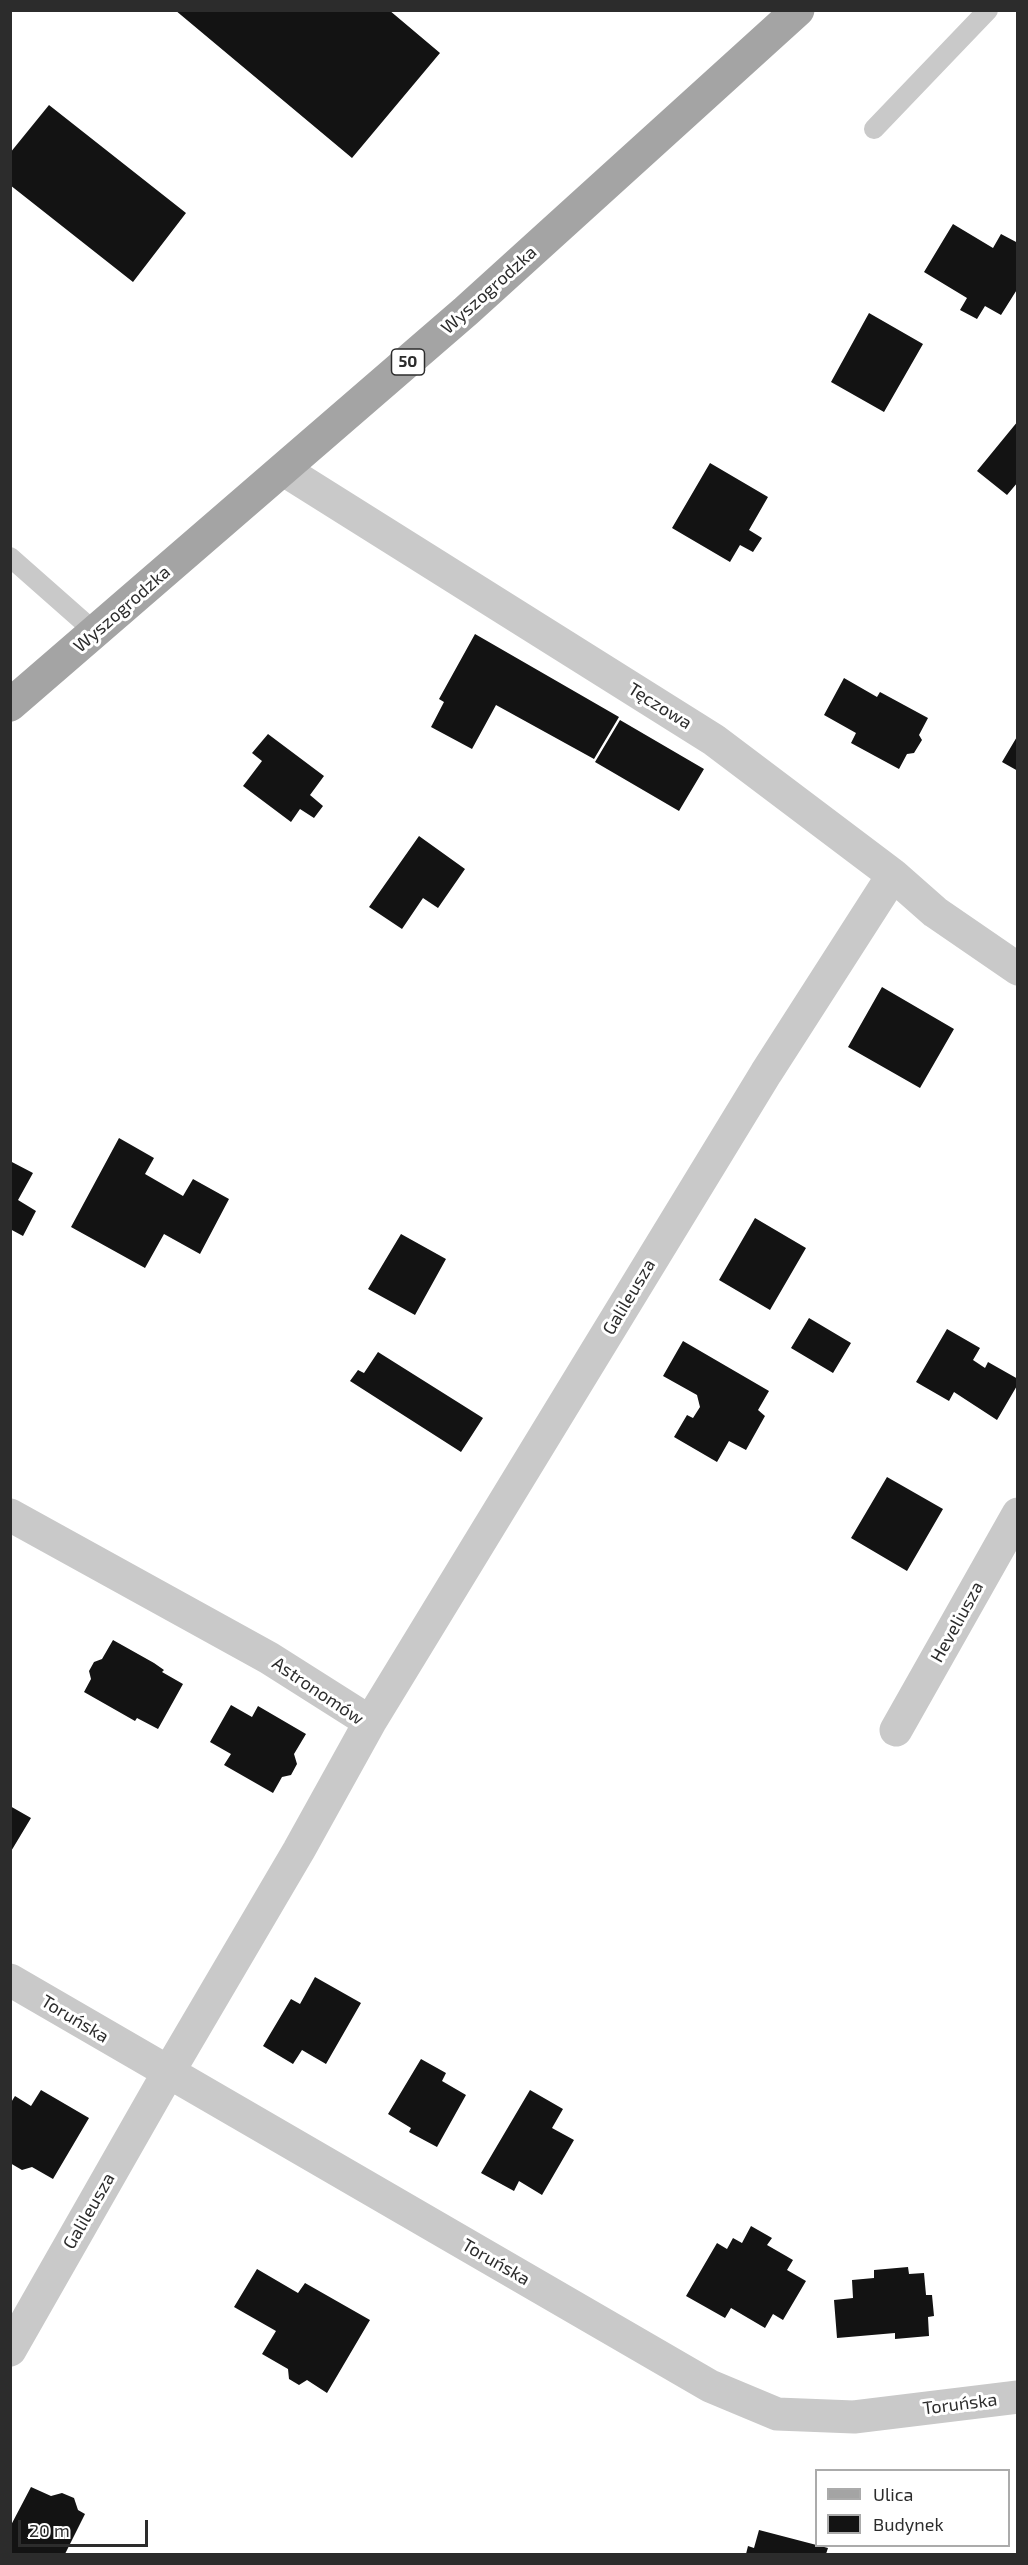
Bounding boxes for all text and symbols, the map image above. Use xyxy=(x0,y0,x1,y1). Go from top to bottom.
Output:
street label: Wyszogrodzka xyxy=(437,242,541,338)
road number: 50 xyxy=(392,349,424,375)
street label: Wyszogrodzka xyxy=(69,561,175,657)
street label: Tęczowa xyxy=(624,678,696,734)
street label: Galileusza xyxy=(598,1255,660,1339)
street label: Heveliusza xyxy=(926,1578,988,1666)
street label: Astronomów xyxy=(268,1652,368,1730)
street label: Toruńska xyxy=(37,1990,113,2048)
street label: Galileusza xyxy=(59,2169,119,2253)
street label: Toruńska xyxy=(458,2234,534,2290)
street label: Toruńska xyxy=(922,2389,998,2419)
legend xyxy=(815,2469,1010,2547)
text: Ulica xyxy=(873,2483,913,2505)
scale bar xyxy=(21,2508,152,2546)
text: Budynek xyxy=(873,2513,944,2535)
text: 20 m xyxy=(29,2519,70,2541)

